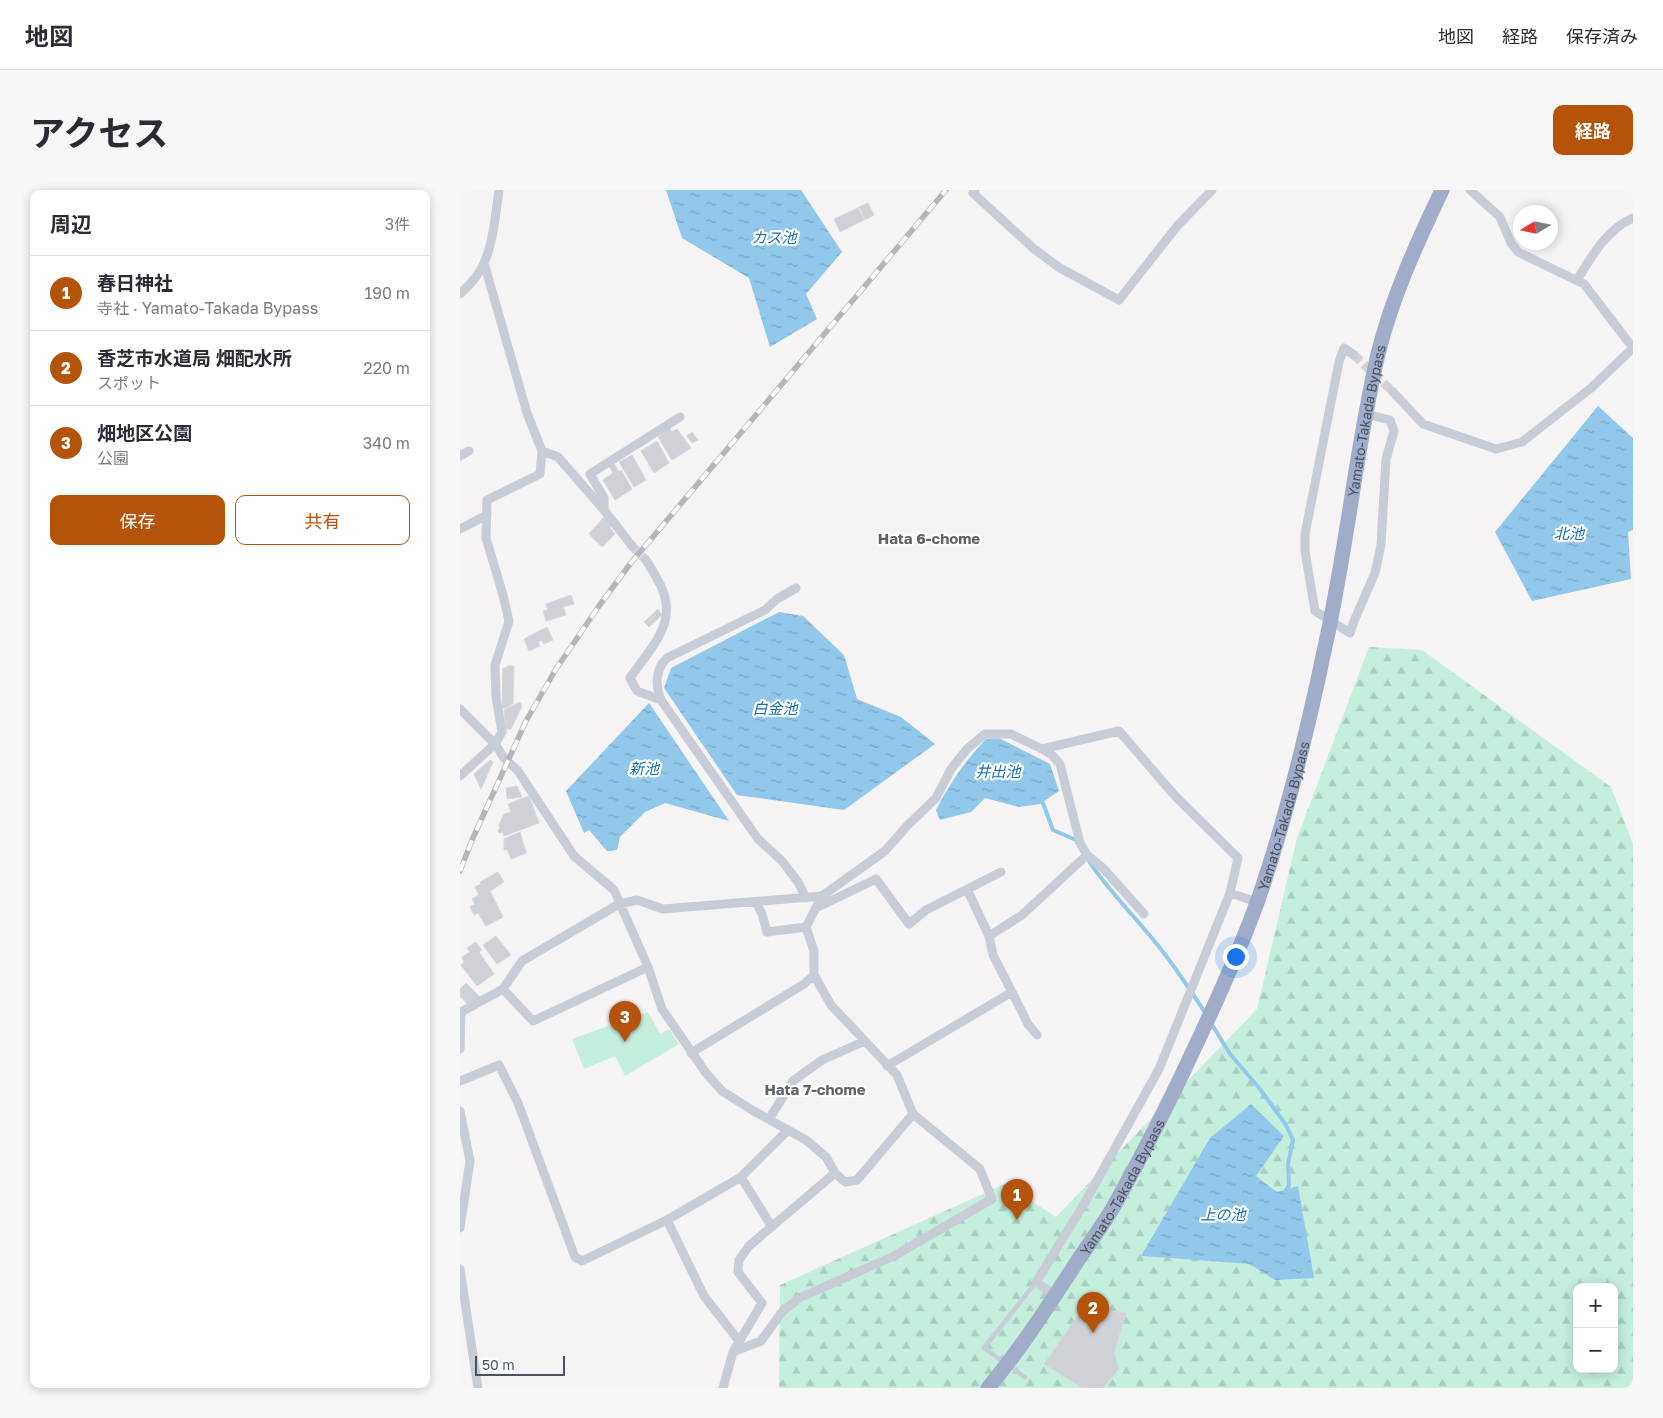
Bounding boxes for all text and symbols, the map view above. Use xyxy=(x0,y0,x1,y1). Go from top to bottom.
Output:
text: 地図 xyxy=(25,21,73,50)
text: 地図 xyxy=(1438,25,1474,47)
text: 経路 xyxy=(1502,25,1538,47)
text: 保存済み xyxy=(1566,25,1638,47)
button: 経路 xyxy=(1553,105,1633,155)
text: アクセス xyxy=(30,112,168,154)
north arrow xyxy=(1513,205,1558,250)
text: 周辺 xyxy=(50,211,92,237)
text: 3件 xyxy=(385,214,410,234)
water label: カス池 xyxy=(751,228,798,246)
text: 春日神社 xyxy=(97,271,173,294)
text: 1 xyxy=(62,283,70,303)
text: 190 m xyxy=(364,283,410,303)
text: 寺社 · Yamato-Takada Bypass xyxy=(97,298,318,318)
street label: Yamato-Takada Bypass xyxy=(1343,343,1389,498)
text: 香芝市水道局 畑配水所 xyxy=(97,346,292,369)
text: 2 xyxy=(61,358,71,378)
text: 220 m xyxy=(363,358,410,378)
text: スポット xyxy=(97,373,161,393)
text: 畑地区公園 xyxy=(97,421,192,444)
text: 3 xyxy=(61,433,71,453)
text: 340 m xyxy=(363,433,410,453)
text: 公園 xyxy=(97,448,129,468)
button: 保存 xyxy=(50,495,225,545)
button: 共有 xyxy=(235,495,410,545)
water label: 北池 xyxy=(1554,524,1586,542)
district label: Hata 6-chome xyxy=(878,529,980,547)
water label: 白金池 xyxy=(752,699,799,717)
street label: Yamato-Takada Bypass xyxy=(1253,739,1312,892)
water label: 新池 xyxy=(629,759,661,777)
water label: 井出池 xyxy=(975,762,1022,780)
your location xyxy=(1223,944,1249,970)
pin: 3 xyxy=(609,1001,641,1042)
district label: Hata 7-chome xyxy=(764,1080,866,1098)
street label: Yamato-Takada Bypass xyxy=(1076,1116,1167,1258)
pin: 1 xyxy=(1001,1179,1033,1220)
water label: 上の池 xyxy=(1200,1205,1247,1223)
map controls xyxy=(1573,1283,1618,1373)
button: + xyxy=(1573,1283,1618,1328)
pin: 2 xyxy=(1077,1292,1109,1333)
button: − xyxy=(1573,1328,1618,1373)
scale bar xyxy=(475,1353,565,1376)
text: 50 m xyxy=(482,1356,515,1373)

